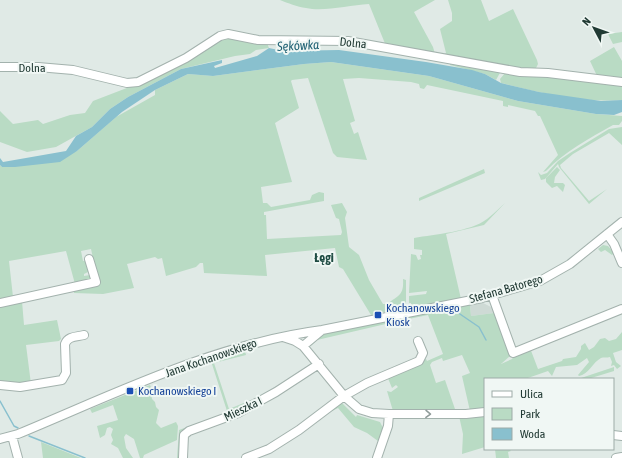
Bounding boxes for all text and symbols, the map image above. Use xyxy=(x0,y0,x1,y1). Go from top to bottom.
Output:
north arrow xyxy=(574,8,614,48)
text: N xyxy=(580,15,593,28)
street label: Dolna xyxy=(339,35,367,51)
water label: Sękówka xyxy=(276,37,319,54)
street label: Dolna xyxy=(19,61,45,75)
district label: Łęgi xyxy=(314,250,334,265)
street label: Stefana Batorego xyxy=(468,272,545,306)
place label: Kochanowskiego Kiosk xyxy=(386,301,460,329)
marker: Kochanowskiego Kiosk xyxy=(373,310,383,320)
street label: Jana Kochanowskiego xyxy=(163,336,259,380)
legend xyxy=(484,378,614,450)
place label: Kochanowskiego I xyxy=(138,384,216,398)
marker: Kochanowskiego I xyxy=(125,386,135,396)
text: Ulica xyxy=(520,387,543,401)
street label: Mieszka I xyxy=(222,394,264,424)
text: Park xyxy=(520,407,541,421)
one-way arrow xyxy=(425,410,431,418)
text: Woda xyxy=(520,427,545,441)

